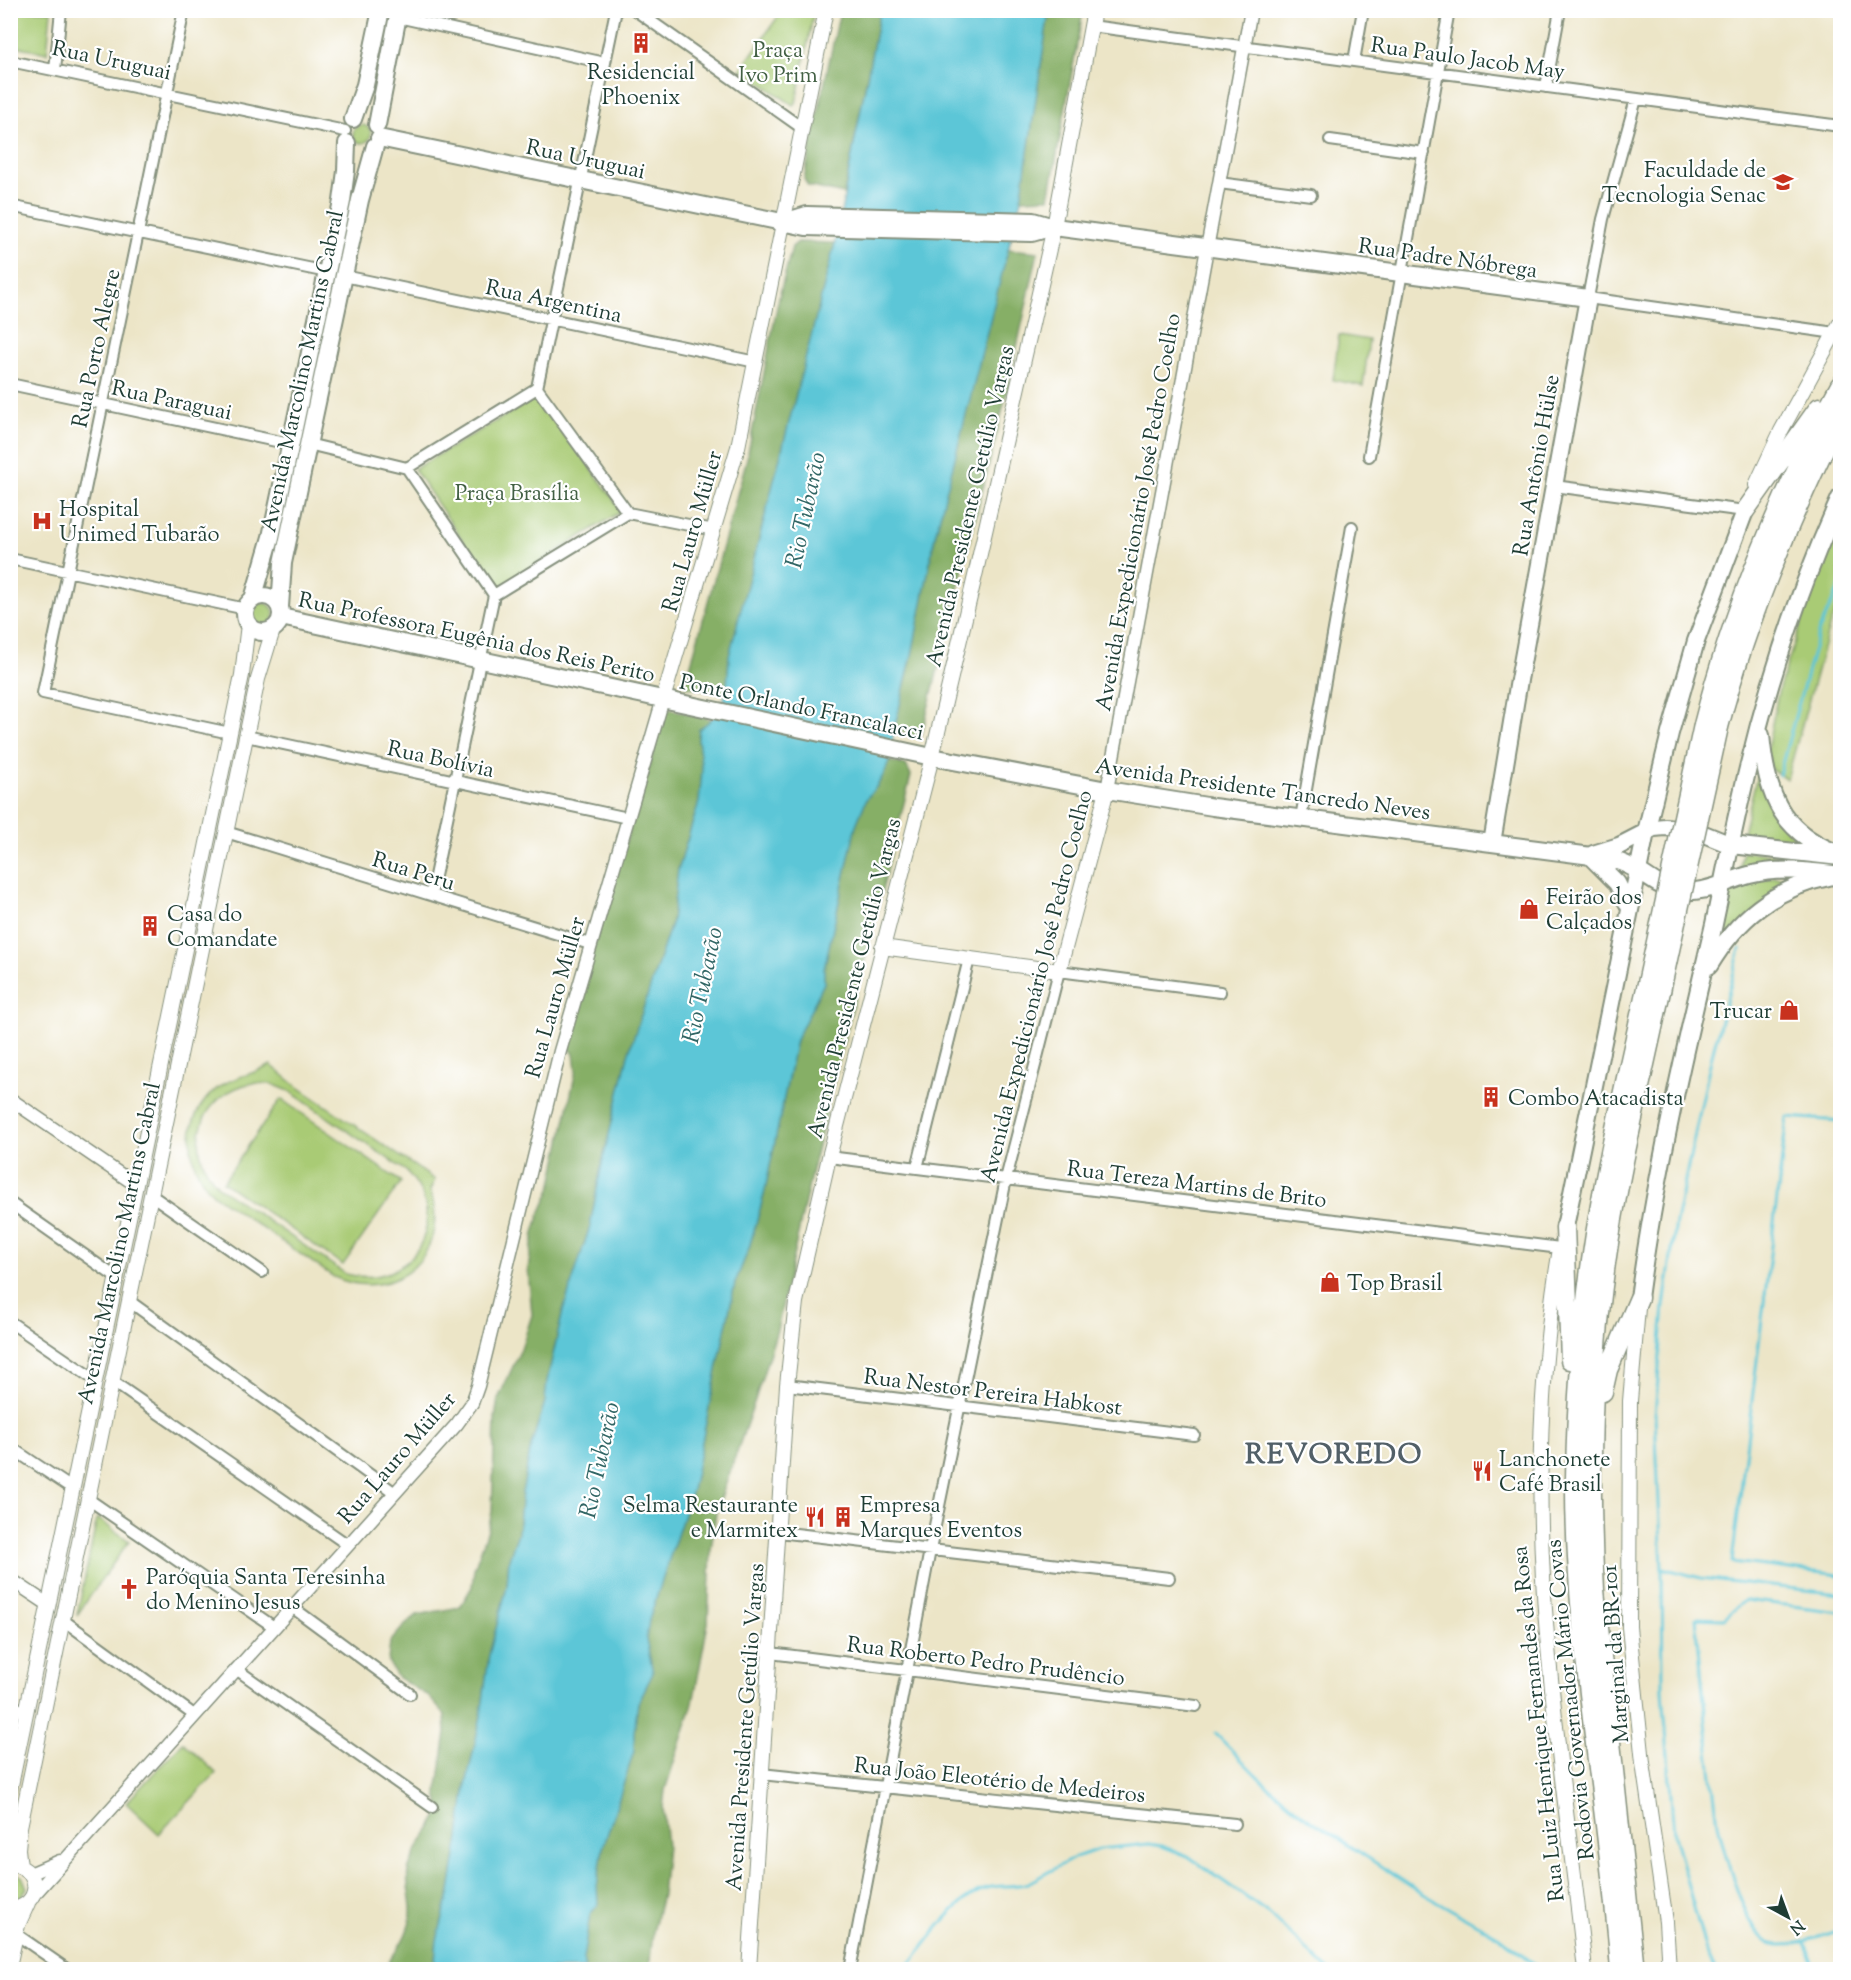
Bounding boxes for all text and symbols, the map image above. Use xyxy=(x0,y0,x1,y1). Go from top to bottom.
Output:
building icon: Residencial Phoenix xyxy=(629,31,653,55)
street label: Rua Paulo Jacob May xyxy=(1369,31,1567,89)
street label: Rua Uruguai xyxy=(49,34,174,90)
park label: Praça Ivo Prim xyxy=(738,36,818,93)
place label: Residencial Phoenix xyxy=(587,58,695,115)
street label: Rua Uruguai xyxy=(523,133,648,189)
place label: Faculdade de Tecnologia Senac xyxy=(1602,156,1766,213)
school or university icon: Faculdade de Tecnologia Senac xyxy=(1771,170,1795,194)
street label: Avenida Marcolino Martins Cabral xyxy=(254,208,354,536)
street label: Rua Padre Nóbrega xyxy=(1356,232,1539,288)
street label: Rua Porto Alegre xyxy=(65,266,130,431)
street label: Rua Argentina xyxy=(482,273,625,333)
street label: Avenida Expedicionário José Pedro Coelho xyxy=(1089,311,1191,714)
street label: Avenida Presidente Getúlio Vargas xyxy=(919,343,1024,670)
street label: Rua Antônio Hülse xyxy=(1506,372,1570,559)
street label: Rua Paraguai xyxy=(108,374,235,430)
street label: Rua Lauro Müller xyxy=(656,447,732,616)
water label: Rio Tubarão xyxy=(778,449,836,571)
park label: Praça Brasília xyxy=(455,479,579,511)
place label: Hospital Unimed Tubarão xyxy=(59,495,220,552)
hospital icon: Hospital Unimed Tubarão xyxy=(30,509,54,533)
street label: Rua Professora Eugênia dos Reis Perito xyxy=(295,585,658,692)
street label: Ponte Orlando Francalacci xyxy=(676,667,926,750)
street label: Rua Bolívia xyxy=(384,734,497,788)
street label: Avenida Presidente Tancredo Neves xyxy=(1093,752,1432,830)
street label: Avenida Expedicionário José Pedro Coelho xyxy=(974,787,1102,1186)
street label: Avenida Presidente Getúlio Vargas xyxy=(801,815,911,1142)
street label: Rua Peru xyxy=(368,845,459,901)
place label: Feirão dos Calçados xyxy=(1546,883,1642,940)
shop icon: Feirão dos Calçados xyxy=(1517,897,1541,921)
place label: Casa do Comandate xyxy=(167,900,277,957)
street label: Rua Lauro Müller xyxy=(519,913,595,1082)
building icon: Casa do Comandate xyxy=(138,914,162,938)
water label: Rio Tubarão xyxy=(675,924,733,1046)
place label: Trucar xyxy=(1710,997,1772,1029)
shop icon: Trucar xyxy=(1777,998,1801,1022)
street label: Avenida Marcolino Martins Cabral xyxy=(71,1080,171,1408)
place label: Combo Atacadista xyxy=(1508,1084,1684,1116)
building icon: Combo Atacadista xyxy=(1479,1085,1503,1109)
street label: Rua Tereza Martins de Brito xyxy=(1065,1154,1328,1218)
place label: Top Brasil xyxy=(1347,1269,1443,1301)
shop icon: Top Brasil xyxy=(1318,1270,1342,1294)
street label: Rua Nestor Pereira Habkost xyxy=(862,1362,1124,1426)
street label: Rua Lauro Müller xyxy=(332,1386,465,1532)
water label: Rio Tubarão xyxy=(572,1399,630,1521)
district label: REVOREDO xyxy=(1245,1436,1423,1476)
place label: Lanchonete Café Brasil xyxy=(1499,1445,1610,1502)
restaurant icon: Lanchonete Café Brasil xyxy=(1470,1459,1494,1483)
place label: Selma Restaurante e Marmitex xyxy=(623,1491,798,1548)
place label: Empresa Marques Eventos xyxy=(860,1491,1022,1548)
restaurant icon: Selma Restaurante e Marmitex xyxy=(803,1505,827,1529)
building icon: Empresa Marques Eventos xyxy=(831,1505,855,1529)
street label: Rodovia Governador Mário Covas xyxy=(1539,1538,1605,1862)
street label: Rua Luiz Henrique Fernandes da Rosa xyxy=(1505,1544,1575,1903)
street label: Avenida Presidente Getúlio Vargas xyxy=(720,1562,774,1892)
place label: Paróquia Santa Teresinha do Menino Jesus xyxy=(146,1563,386,1620)
street label: Marginal da BR-101 xyxy=(1595,1563,1639,1744)
church icon: Paróquia Santa Teresinha do Menino Jesus xyxy=(117,1577,141,1601)
street label: Rua Roberto Pedro Prudêncio xyxy=(845,1630,1126,1696)
street label: Rua João Eleotério de Medeiros xyxy=(852,1751,1147,1813)
north arrow xyxy=(1758,1887,1818,1947)
text: N xyxy=(1784,1914,1809,1939)

